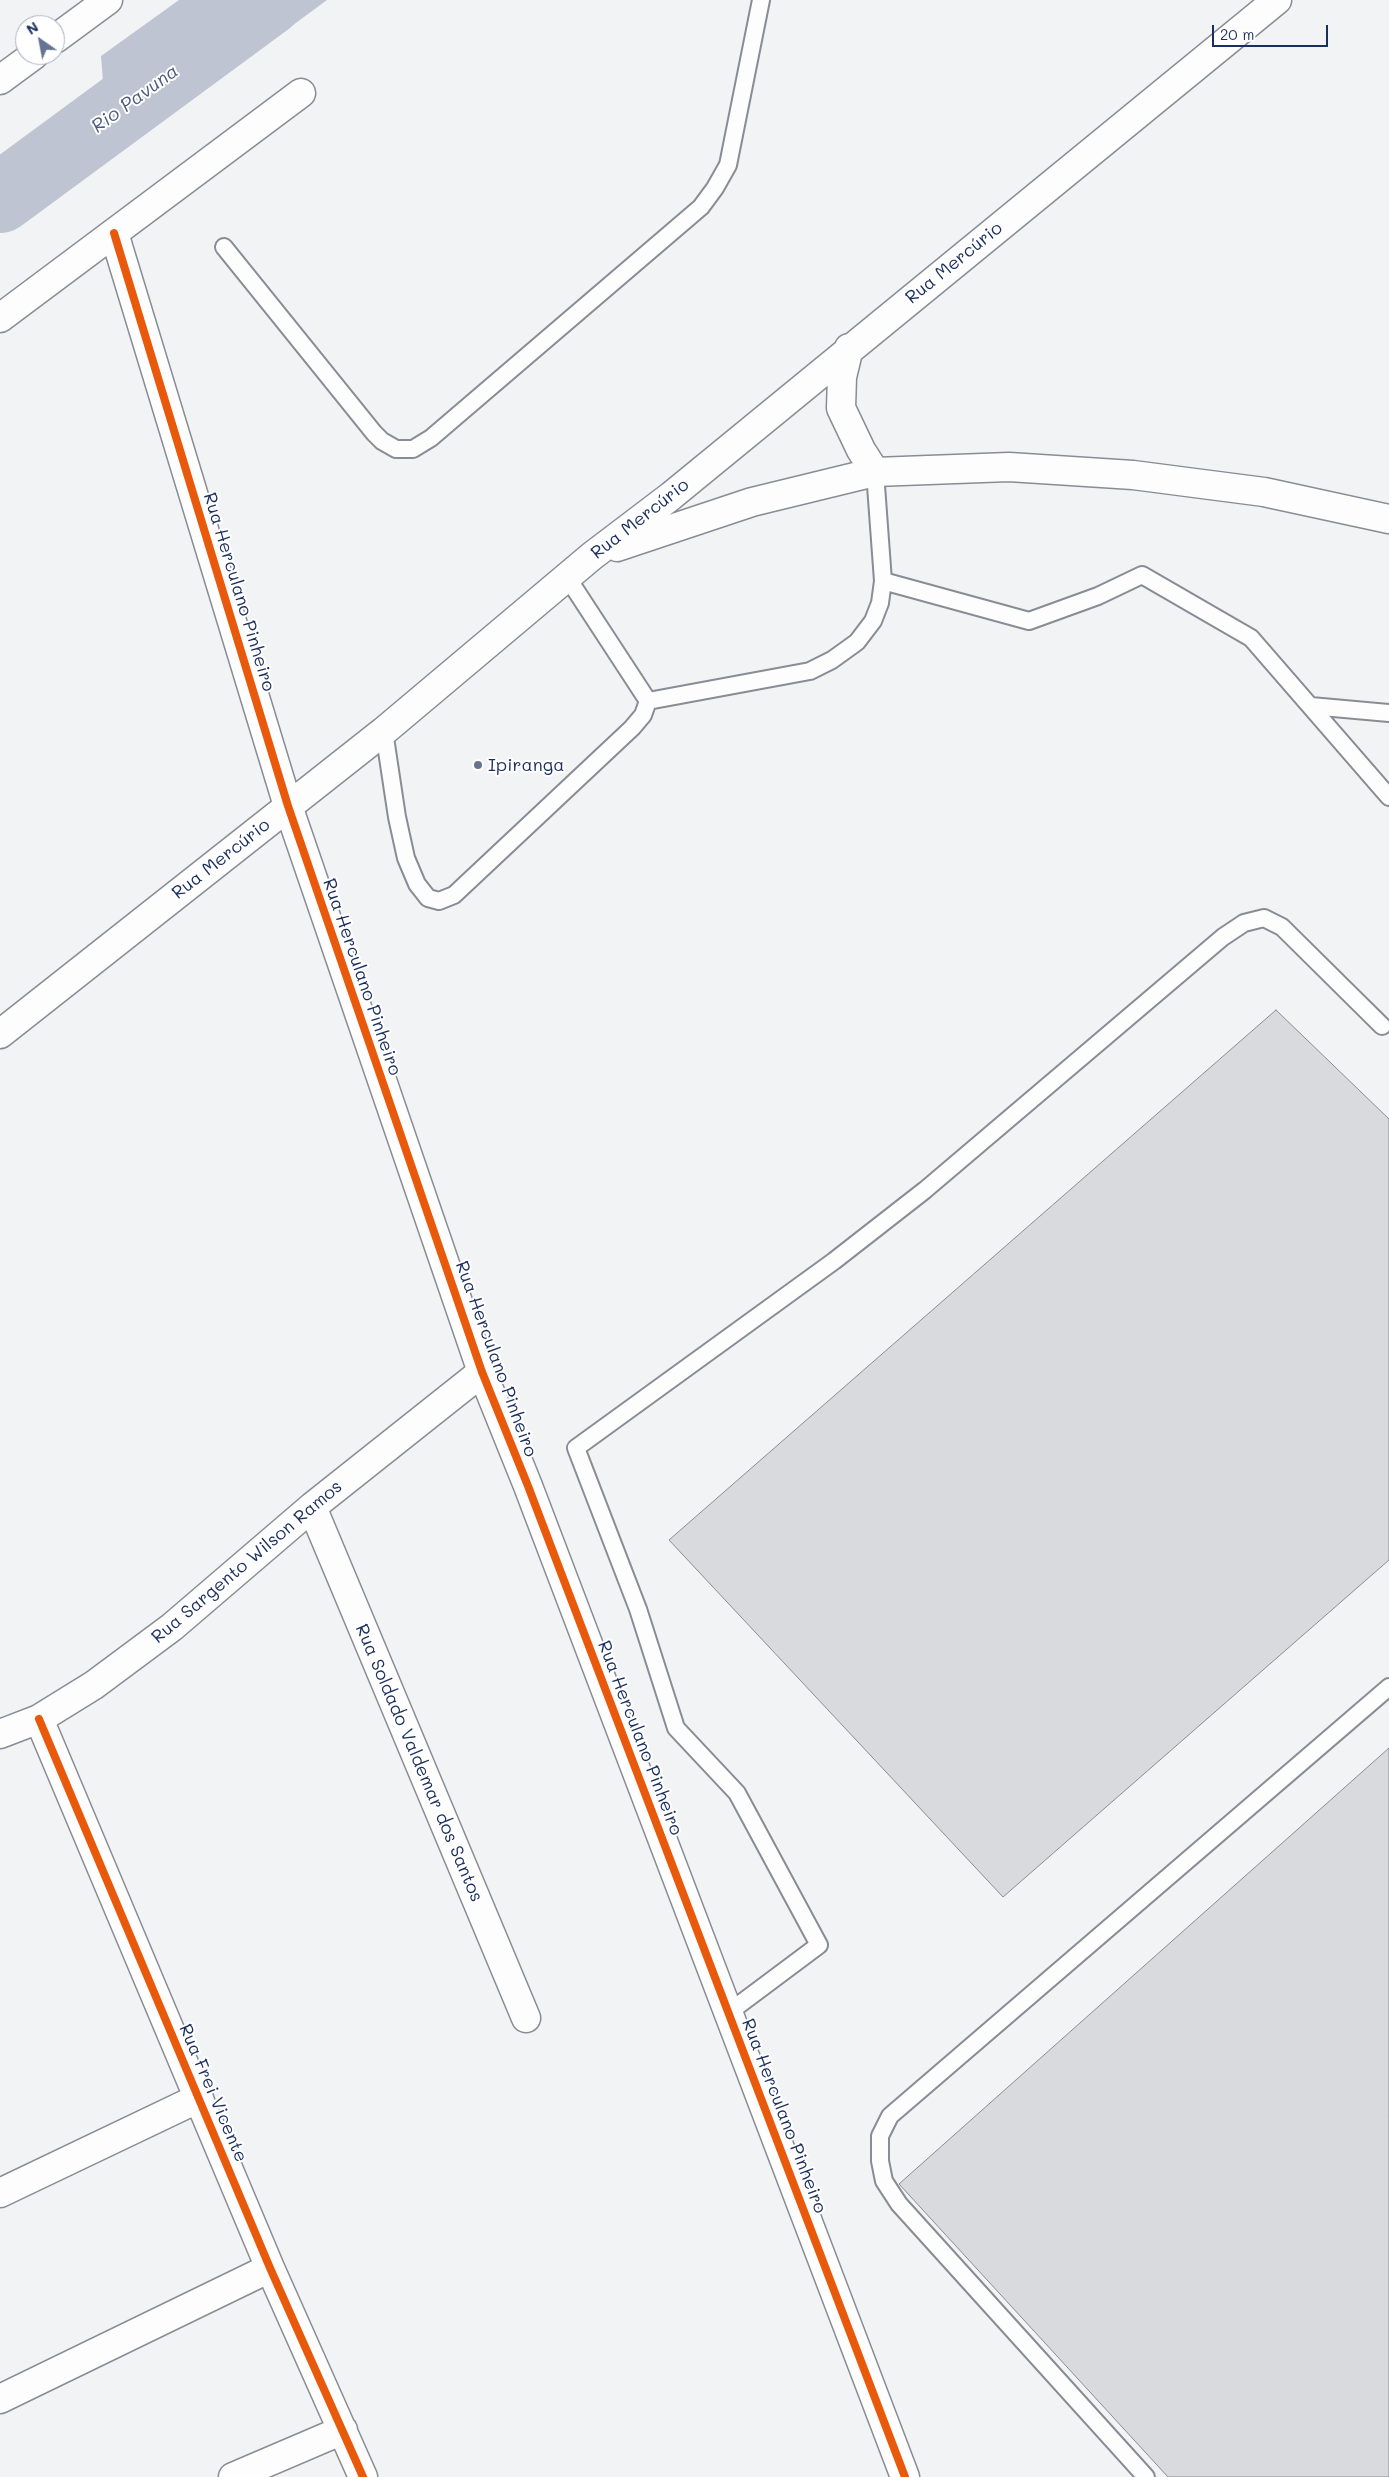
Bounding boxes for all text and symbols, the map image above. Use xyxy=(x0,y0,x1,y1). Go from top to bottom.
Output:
north arrow xyxy=(15,15,65,65)
scale bar xyxy=(1214,15,1330,47)
text: N xyxy=(22,17,42,39)
text: 20 m xyxy=(1220,24,1254,44)
water label: Rio Pavuna xyxy=(87,60,183,138)
street label: Rua Mercúrio xyxy=(901,217,1007,309)
street label: Rua Mercúrio xyxy=(587,474,693,564)
street label: Rua Herculano Pinheiro xyxy=(198,490,280,694)
place label: Ipiranga xyxy=(488,754,564,776)
marker: Ipiranga xyxy=(472,759,484,771)
street label: Rua Mercúrio xyxy=(168,814,274,904)
street label: Rua Herculano Pinheiro xyxy=(318,876,406,1078)
street label: Rua Herculano Pinheiro xyxy=(450,1258,542,1460)
street label: Rua Sargento Wilson Ramos xyxy=(147,1476,347,1648)
street label: Rua Soldado Valdemar dos Santos xyxy=(351,1621,487,1905)
street label: Rua Herculano Pinheiro xyxy=(593,1638,687,1838)
street label: Rua Herculano Pinheiro xyxy=(737,2016,831,2216)
street label: Rua Frei Vicente xyxy=(174,2021,252,2165)

